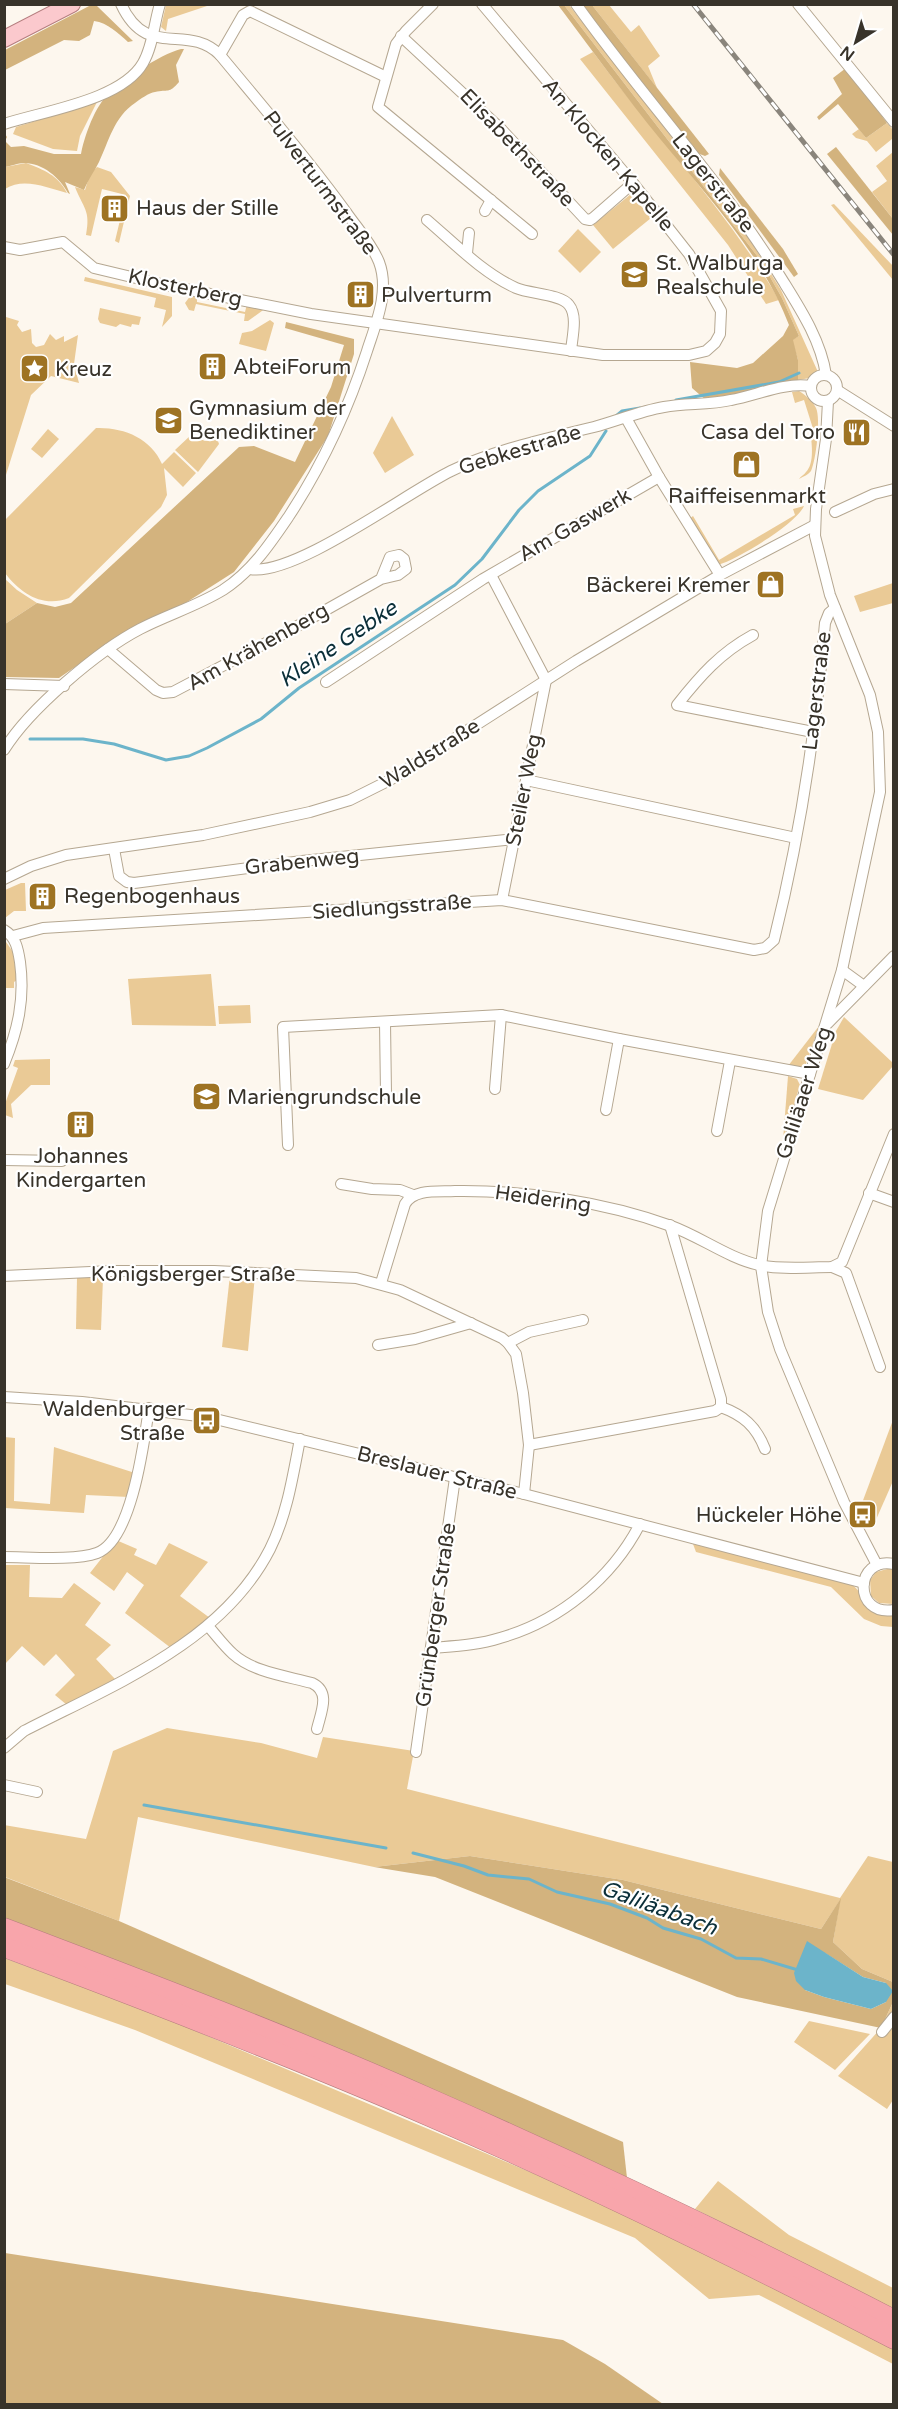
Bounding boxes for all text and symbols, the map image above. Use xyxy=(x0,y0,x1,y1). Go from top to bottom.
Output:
north arrow xyxy=(826,12,886,72)
text: N xyxy=(836,41,859,65)
street label: An Klocken Kapelle xyxy=(537,74,679,237)
street label: Elisabethstraße xyxy=(454,84,580,212)
street label: Pulverturmstraße xyxy=(258,106,382,260)
street label: Lagerstraße xyxy=(666,128,760,238)
building icon: Haus der Stille xyxy=(99,192,131,224)
place label: Haus der Stille xyxy=(136,196,279,221)
place label: St. Walburga Realschule xyxy=(656,251,784,300)
school or university icon: St. Walburga Realschule xyxy=(619,259,651,291)
street label: Klosterberg xyxy=(126,264,244,312)
building icon: Pulverturm xyxy=(344,279,376,311)
place label: Pulverturm xyxy=(381,283,492,308)
building icon: AbteiForum xyxy=(196,351,228,383)
place icon: Kreuz xyxy=(18,353,50,385)
place label: AbteiForum xyxy=(233,355,351,380)
place label: Kreuz xyxy=(55,357,112,382)
place label: Gymnasium der Benediktiner xyxy=(189,396,346,445)
school or university icon: Gymnasium der Benediktiner xyxy=(152,404,184,436)
restaurant icon: Casa del Toro xyxy=(840,416,872,448)
street label: Gebkestraße xyxy=(456,419,584,480)
place label: Casa del Toro xyxy=(701,420,835,445)
shop icon: Raiffeisenmarkt xyxy=(731,449,763,481)
street label: Am Gaswerk xyxy=(514,483,636,567)
place label: Raiffeisenmarkt xyxy=(668,484,826,509)
shop icon: Bäckerei Kremer xyxy=(755,569,787,601)
place label: Bäckerei Kremer xyxy=(586,573,750,598)
water label: Kleine Gebke xyxy=(274,594,403,693)
street label: Am Krähenberg xyxy=(183,598,333,696)
street label: Lagerstraße xyxy=(797,630,837,752)
street label: Waldstraße xyxy=(375,713,485,795)
street label: Steiler Weg xyxy=(501,732,547,848)
street label: Grabenweg xyxy=(243,844,361,880)
building icon: Regenbogenhaus xyxy=(27,880,59,912)
place label: Regenbogenhaus xyxy=(64,884,240,909)
street label: Siedlungsstraße xyxy=(311,889,473,925)
street label: Galiläaer Weg xyxy=(771,1024,837,1162)
school or university icon: Mariengrundschule xyxy=(190,1081,222,1113)
place label: Mariengrundschule xyxy=(227,1085,421,1110)
building icon: Johannes Kindergarten xyxy=(65,1109,97,1141)
place label: Johannes Kindergarten xyxy=(16,1144,146,1193)
street label: Heidering xyxy=(493,1180,593,1218)
street label: Königsberger Straße xyxy=(91,1262,295,1287)
place label: Waldenburger Straße xyxy=(43,1397,185,1446)
bus stop icon: Waldenburger Straße xyxy=(190,1405,222,1437)
street label: Breslauer Straße xyxy=(354,1441,520,1505)
bus stop icon: Hückeler Höhe xyxy=(847,1499,879,1531)
place label: Hückeler Höhe xyxy=(696,1503,842,1528)
street label: Grünberger Straße xyxy=(411,1521,461,1709)
water label: Galiläabach xyxy=(597,1875,721,1941)

